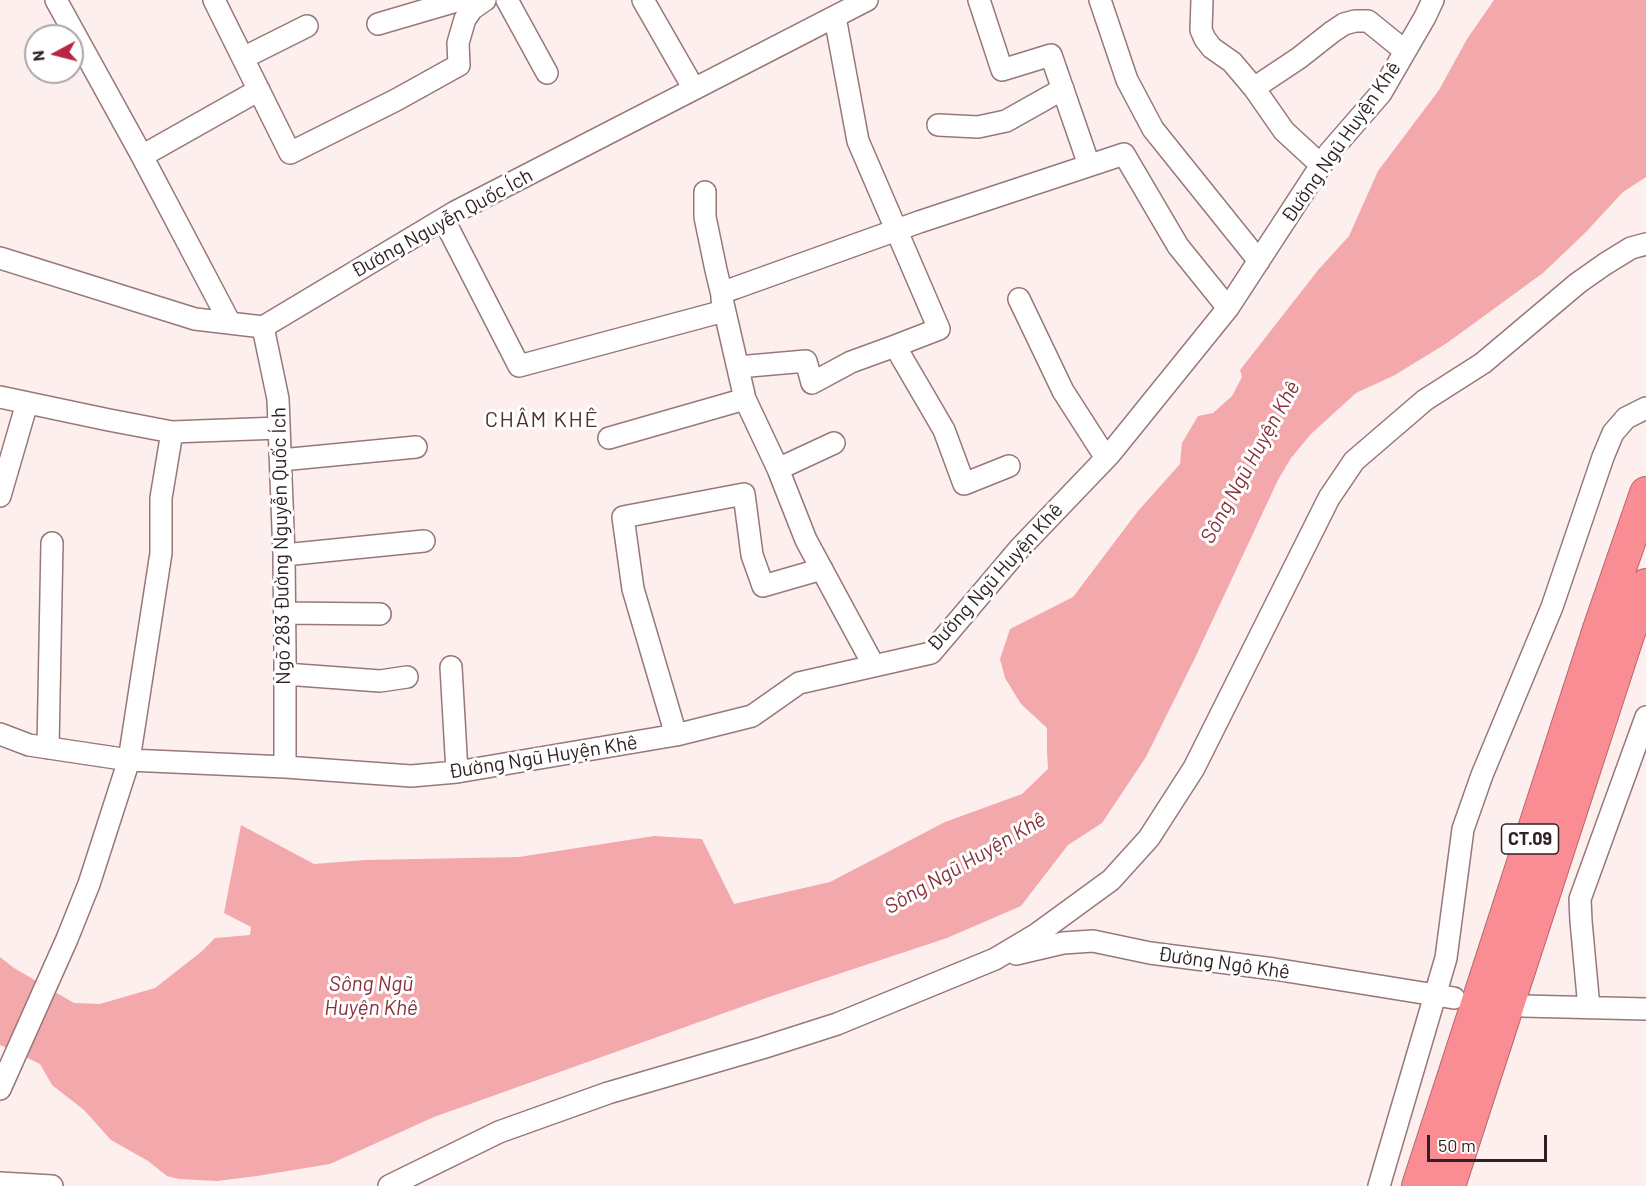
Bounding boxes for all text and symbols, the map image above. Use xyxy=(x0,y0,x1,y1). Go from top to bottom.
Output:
north arrow xyxy=(24,24,84,84)
text: N xyxy=(28,50,48,62)
street label: Đường Ngũ Huyện Khê xyxy=(1276,57,1406,227)
street label: Đường Nguyễn Quốc Ích xyxy=(347,163,537,283)
water label: Sông Ngũ Huyện Khê xyxy=(1195,376,1305,548)
street label: Ngõ 283 Đường Nguyễn Quốc Ích xyxy=(267,407,295,685)
district label: CHÂM KHÊ xyxy=(485,407,599,433)
street label: Đường Ngũ Huyện Khê xyxy=(922,498,1068,656)
street label: Đường Ngũ Huyện Khê xyxy=(447,730,639,784)
water label: Sông Ngũ Huyện Khê xyxy=(880,807,1050,919)
road number: CT.09 xyxy=(1502,824,1558,854)
street label: Đường Ngô Khê xyxy=(1157,942,1291,984)
water label: Sông Ngũ Huyện Khê xyxy=(324,971,418,1021)
scale bar xyxy=(1430,1123,1550,1161)
text: 50 m xyxy=(1438,1134,1476,1156)

